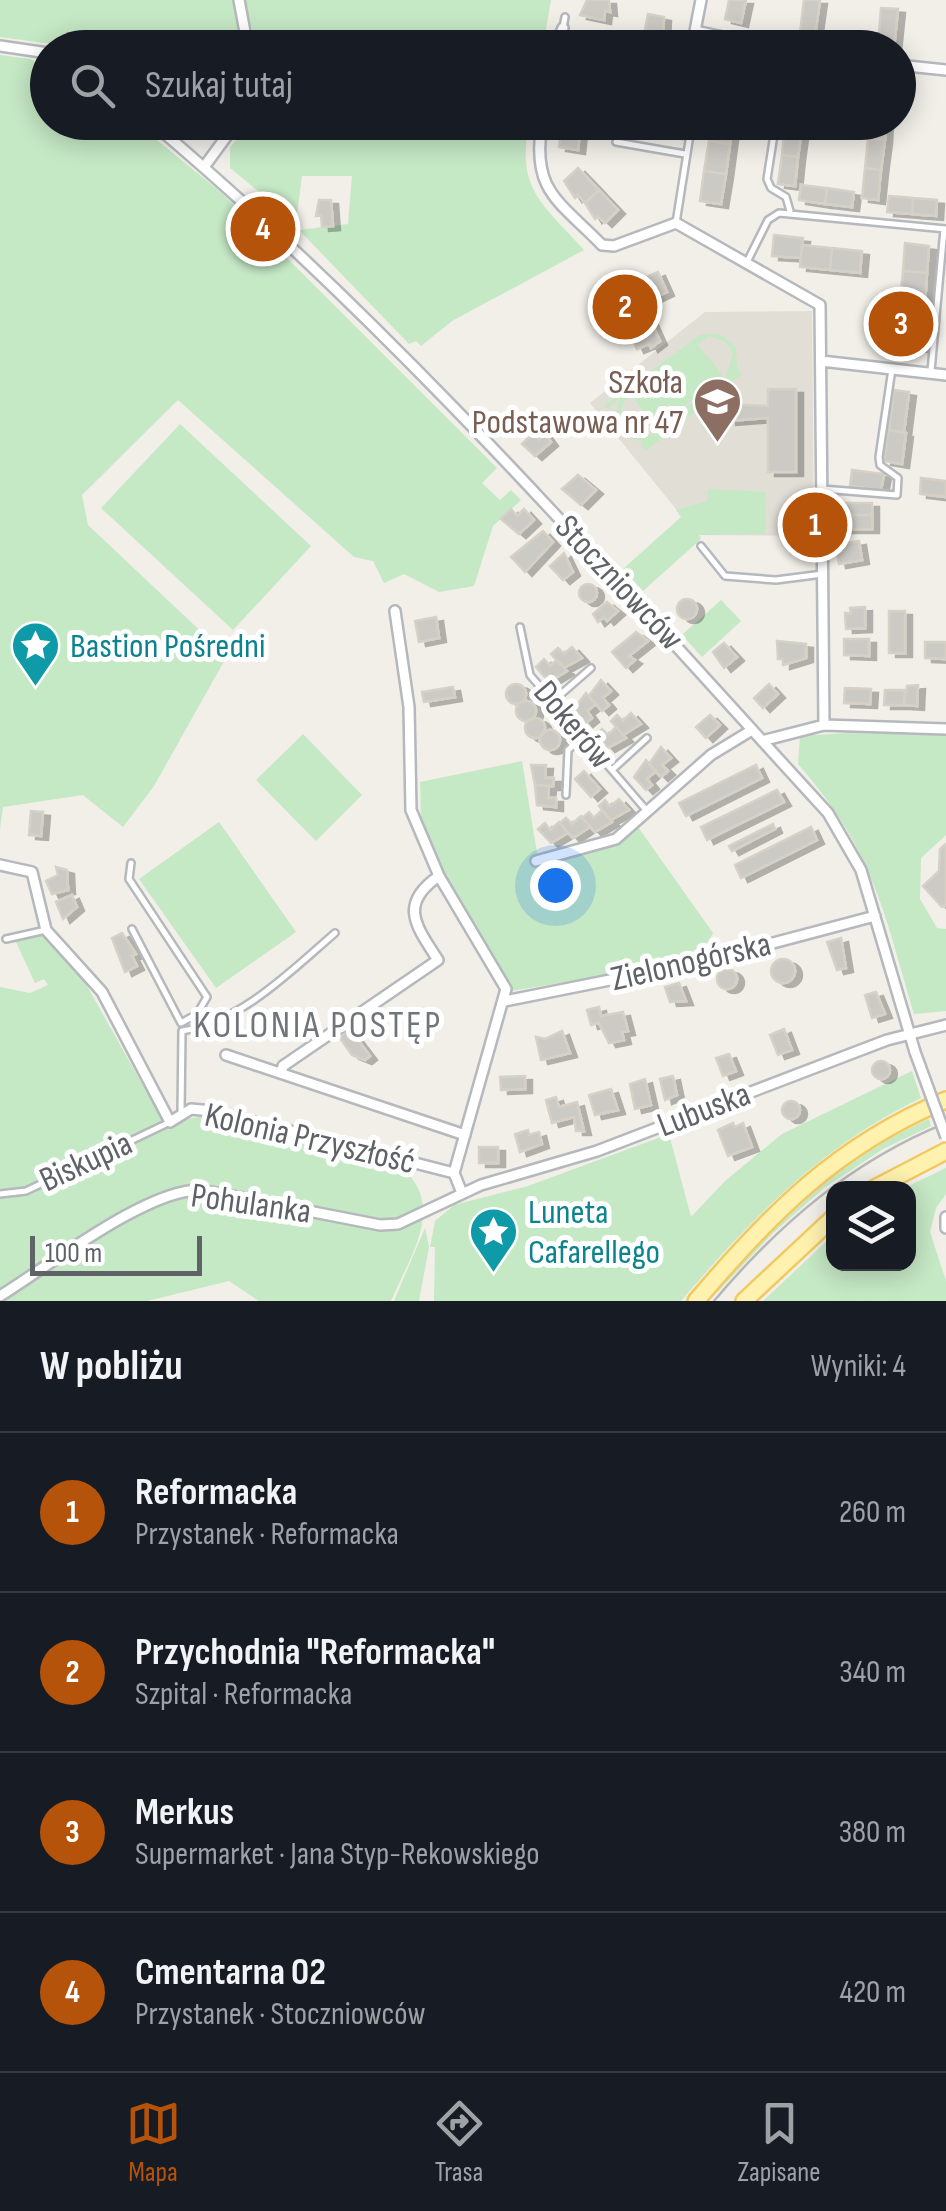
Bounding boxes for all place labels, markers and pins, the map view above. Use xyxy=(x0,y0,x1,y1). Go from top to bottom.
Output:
pin: 4 xyxy=(230,192,296,266)
pin: 2 xyxy=(592,270,658,344)
pin: 3 xyxy=(868,286,934,362)
place label: Szkoła Podstawowa nr 47 xyxy=(472,361,683,444)
school or university icon: Szkoła Podstawowa nr 47 xyxy=(692,376,744,444)
pin: 1 xyxy=(782,488,848,562)
place icon: Bastion Pośredni xyxy=(9,620,61,688)
place label: Bastion Pośredni xyxy=(70,625,265,668)
place label: Luneta Cafarellego xyxy=(528,1191,660,1274)
place icon: Luneta Cafarellego xyxy=(467,1206,519,1274)

